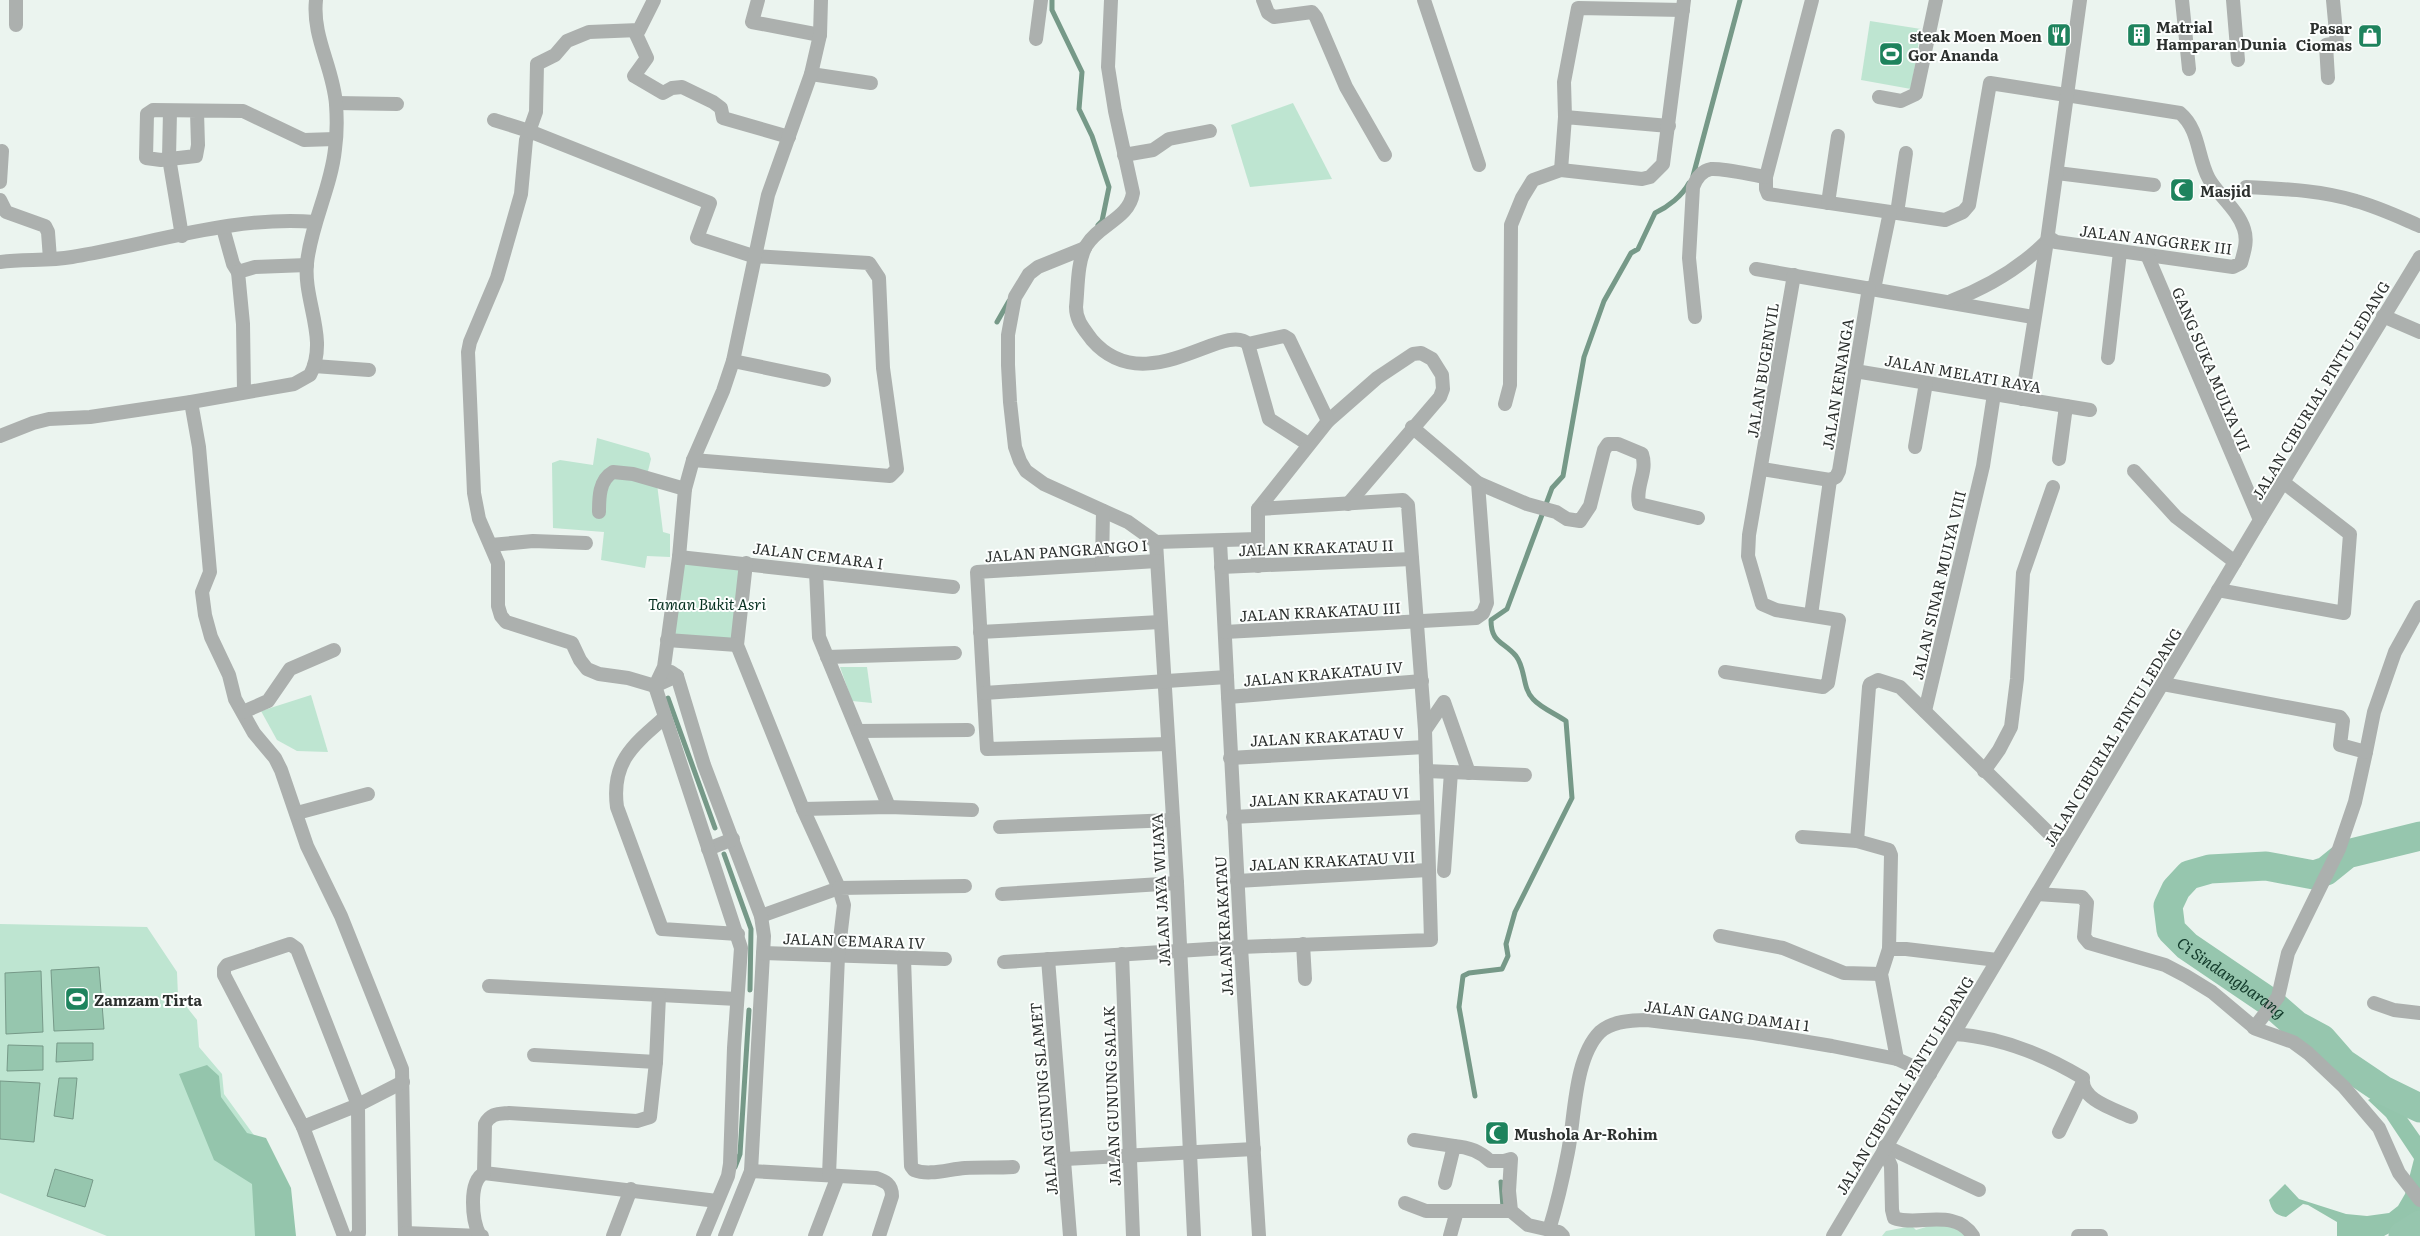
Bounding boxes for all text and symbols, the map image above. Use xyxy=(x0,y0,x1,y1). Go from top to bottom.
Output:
place label: Matrial Hamparan Dunia xyxy=(2156,15,2287,55)
place label: Pasar Ciomas xyxy=(2296,16,2353,56)
restaurant icon: steak Moen Moen xyxy=(2046,22,2072,48)
building icon: Matrial Hamparan Dunia xyxy=(2126,22,2152,48)
shop icon: Pasar Ciomas xyxy=(2357,23,2383,49)
place label: steak Moen Moen xyxy=(1909,24,2043,47)
sports icon: Gor Ananda xyxy=(1878,41,1904,67)
place label: Gor Ananda xyxy=(1908,43,1999,66)
mosque icon: Masjid xyxy=(2169,177,2195,203)
place label: Masjid xyxy=(2200,179,2251,202)
street label: JALAN ANGGREK III xyxy=(2078,218,2234,260)
street label: JALAN CIBURIAL PINTU LEDANG xyxy=(2245,276,2395,504)
street label: GANG SUKA MULYA VII xyxy=(2167,283,2257,455)
street label: JALAN BUGENVIL xyxy=(1740,301,1784,439)
street label: JALAN KENANGA xyxy=(1815,317,1859,451)
street label: JALAN MELATI RAYA xyxy=(1883,348,2043,398)
street label: JALAN SINAR MULYA VIII xyxy=(1905,488,1971,682)
street label: JALAN PANGRANGO I xyxy=(984,533,1148,567)
street label: JALAN KRAKATAU II xyxy=(1238,533,1394,561)
street label: JALAN CEMARA I xyxy=(751,536,885,574)
park label: Taman Bukit Asri xyxy=(648,592,766,615)
street label: JALAN KRAKATAU III xyxy=(1239,595,1401,627)
street label: JALAN CIBURIAL PINTU LEDANG xyxy=(2037,623,2187,851)
street label: JALAN KRAKATAU IV xyxy=(1242,655,1404,691)
street label: JALAN KRAKATAU V xyxy=(1249,720,1405,752)
street label: JALAN KRAKATAU VI xyxy=(1248,780,1410,812)
street label: JALAN JAYA WIJAYA xyxy=(1144,813,1176,967)
street label: JALAN KRAKATAU VII xyxy=(1248,844,1416,876)
street label: JALAN KRAKATAU xyxy=(1208,855,1238,997)
street label: JALAN CEMARA IV xyxy=(782,926,926,954)
water label: Ci Sindangbarang xyxy=(2172,931,2292,1023)
street label: JALAN CIBURIAL PINTU LEDANG xyxy=(1829,971,1979,1199)
sports icon: Zamzam Tirta xyxy=(64,986,90,1012)
place label: Zamzam Tirta xyxy=(94,988,202,1011)
street label: JALAN GANG DAMAI 1 xyxy=(1643,993,1811,1037)
street label: JALAN GUNUNG SLAMET xyxy=(1023,1001,1063,1197)
street label: JALAN GUNUNG SALAK xyxy=(1096,1005,1126,1187)
mosque icon: Mushola Ar-Rohim xyxy=(1484,1120,1510,1146)
place label: Mushola Ar-Rohim xyxy=(1514,1122,1658,1145)

